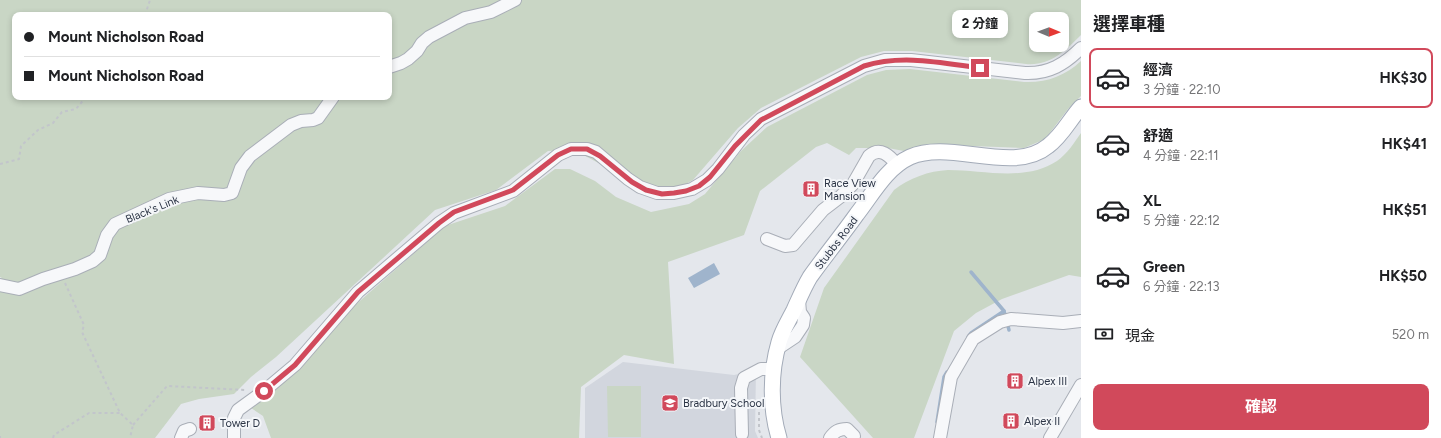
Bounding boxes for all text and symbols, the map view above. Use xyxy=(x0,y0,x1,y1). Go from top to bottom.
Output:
callout: 2 分鐘 xyxy=(952,10,1008,38)
north arrow xyxy=(1029,12,1069,52)
map controls xyxy=(1029,12,1069,52)
text: 選擇車種 xyxy=(1093,13,1165,35)
text: 2 分鐘 xyxy=(962,16,998,31)
text: Mount Nicholson Road xyxy=(48,28,204,46)
route end xyxy=(971,59,989,77)
icon: car xyxy=(1095,60,1131,96)
text: 經濟 xyxy=(1143,61,1173,79)
text: Mount Nicholson Road xyxy=(48,67,204,85)
text: HK$30 xyxy=(1379,69,1427,87)
text: 3 分鐘 · 22:10 xyxy=(1143,82,1221,97)
icon: car xyxy=(1095,126,1131,162)
text: 舒適 xyxy=(1143,127,1173,145)
text: HK$41 xyxy=(1382,135,1427,153)
text: 4 分鐘 · 22:11 xyxy=(1143,148,1219,163)
place label: Race View Mansion xyxy=(824,177,876,203)
building icon: Race View Mansion xyxy=(801,179,821,199)
icon: car xyxy=(1095,192,1131,228)
text: XL xyxy=(1143,192,1161,210)
street label: Black's Link xyxy=(124,193,181,226)
text: HK$51 xyxy=(1382,201,1427,219)
text: 5 分鐘 · 22:12 xyxy=(1143,213,1220,228)
street label: Stubbs Road xyxy=(812,214,861,272)
icon: car xyxy=(1095,258,1131,294)
text: Green xyxy=(1143,258,1185,276)
text: HK$50 xyxy=(1379,267,1427,285)
text: 6 分鐘 · 22:13 xyxy=(1143,279,1220,294)
icon: cash xyxy=(1093,323,1115,345)
text: 現金 xyxy=(1125,327,1155,345)
text: 520 m xyxy=(1392,327,1429,342)
building icon: Alpex III xyxy=(1005,371,1025,391)
place label: Alpex III xyxy=(1028,375,1067,388)
route start xyxy=(255,382,273,400)
button: 確認 xyxy=(1093,384,1429,430)
school or university icon: Bradbury School xyxy=(660,393,680,413)
place label: Bradbury School xyxy=(683,397,764,410)
building icon: Alpex II xyxy=(1001,411,1021,431)
building icon: Tower D xyxy=(197,413,217,433)
place label: Alpex II xyxy=(1024,415,1060,428)
place label: Tower D xyxy=(220,417,261,430)

